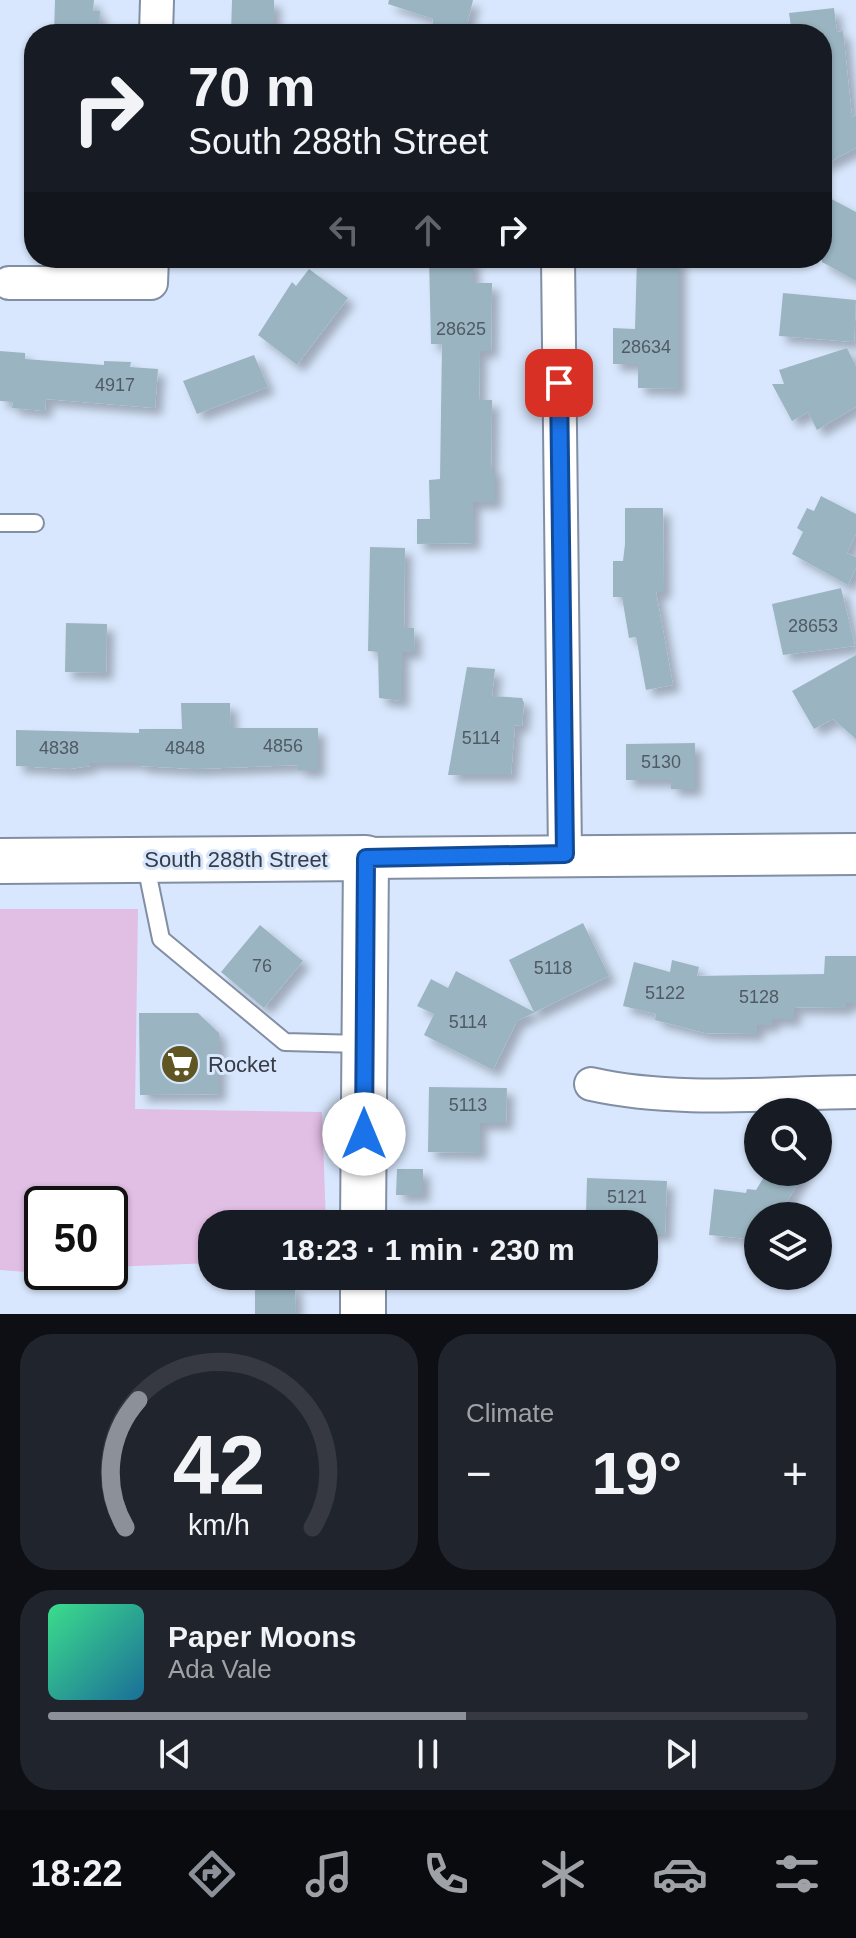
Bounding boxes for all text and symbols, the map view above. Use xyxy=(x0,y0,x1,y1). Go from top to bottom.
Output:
text: 70 m xyxy=(188,55,316,118)
icon: right xyxy=(56,56,160,160)
text: South 288th Street xyxy=(188,121,488,162)
icon: left xyxy=(322,208,366,252)
icon: ahead xyxy=(406,208,450,252)
icon: right xyxy=(490,208,534,252)
house number: 28625 xyxy=(436,319,486,339)
house number: 28634 xyxy=(621,337,671,357)
pin xyxy=(525,349,593,417)
icon: arrive xyxy=(537,361,581,405)
house number: 4917 xyxy=(95,375,135,395)
house number: 28653 xyxy=(788,616,838,636)
house number: 5114 xyxy=(462,728,500,748)
house number: 4856 xyxy=(263,736,303,756)
house number: 4838 xyxy=(39,738,79,758)
house number: 4848 xyxy=(165,738,205,758)
house number: 5130 xyxy=(641,752,681,772)
street label: South 288th Street xyxy=(144,847,328,872)
house number: 76 xyxy=(252,956,272,976)
house number: 5118 xyxy=(534,958,572,978)
house number: 5122 xyxy=(645,983,685,1003)
house number: 5128 xyxy=(739,987,779,1007)
house number: 5114 xyxy=(449,1012,487,1032)
supermarket icon: Rocket xyxy=(159,1043,201,1085)
place label: Rocket xyxy=(208,1052,276,1077)
position arrow xyxy=(322,1092,406,1176)
house number: 5113 xyxy=(449,1095,487,1115)
map controls xyxy=(744,1098,832,1290)
button: search xyxy=(744,1098,832,1186)
speed limit sign: 50 xyxy=(24,1186,128,1290)
house number: 5121 xyxy=(607,1187,647,1207)
button: layers xyxy=(744,1202,832,1290)
text: 18:23 · 1 min · 230 m xyxy=(281,1233,575,1266)
text: Climate xyxy=(466,1398,554,1428)
text: 42 xyxy=(173,1419,265,1512)
text: 19° xyxy=(592,1440,682,1507)
text: − xyxy=(466,1449,492,1498)
text: + xyxy=(782,1449,808,1498)
text: km/h xyxy=(188,1509,250,1541)
text: Paper Moons xyxy=(168,1620,356,1653)
text: Ada Vale xyxy=(168,1654,272,1684)
icon: previous xyxy=(153,1732,197,1776)
icon: pause xyxy=(406,1732,450,1776)
icon: next xyxy=(659,1732,703,1776)
icon: directions xyxy=(184,1846,240,1902)
icon: music xyxy=(301,1846,357,1902)
icon: phone xyxy=(418,1846,474,1902)
icon: climate xyxy=(535,1846,591,1902)
icon: car xyxy=(652,1846,708,1902)
icon: filters xyxy=(769,1846,825,1902)
text: 18:22 xyxy=(31,1853,123,1894)

